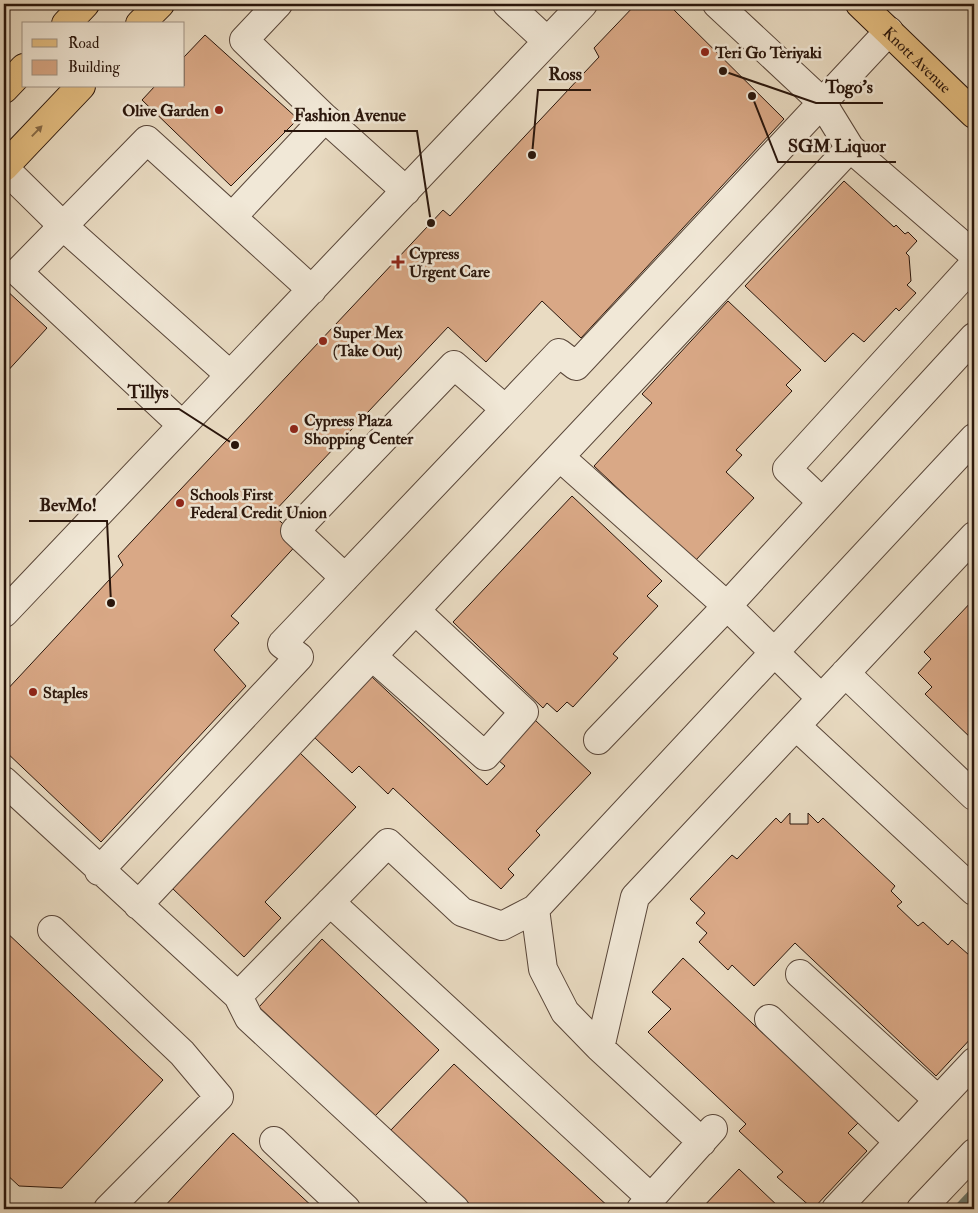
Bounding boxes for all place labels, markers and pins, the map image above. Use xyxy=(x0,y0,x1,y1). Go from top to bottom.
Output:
place label: Teri Go Teriyaki xyxy=(714,43,823,64)
marker: Teri Go Teriyaki xyxy=(699,46,711,58)
callout: Ross xyxy=(538,57,591,90)
callout: Togo's xyxy=(816,70,883,103)
callout: Fashion Avenue xyxy=(284,98,417,131)
place label: Olive Garden xyxy=(122,101,210,121)
marker: Olive Garden xyxy=(213,104,225,116)
callout: SGM Liquor xyxy=(778,129,896,162)
place label: Cypress Urgent Care xyxy=(409,244,490,283)
marker: Cypress Urgent Care xyxy=(391,255,405,269)
place label: Super Mex (Take Out) xyxy=(333,323,404,361)
marker: Super Mex (Take Out) xyxy=(317,335,329,347)
callout: Tillys xyxy=(117,376,179,409)
place label: Cypress Plaza Shopping Center xyxy=(304,411,414,450)
marker: Cypress Plaza Shopping Center xyxy=(288,423,300,435)
place label: Schools First Federal Credit Union xyxy=(190,485,328,523)
callout: BevMo! xyxy=(29,488,107,521)
marker: Schools First Federal Credit Union xyxy=(174,497,186,509)
place label: Staples xyxy=(43,683,88,704)
marker: Staples xyxy=(27,686,39,698)

